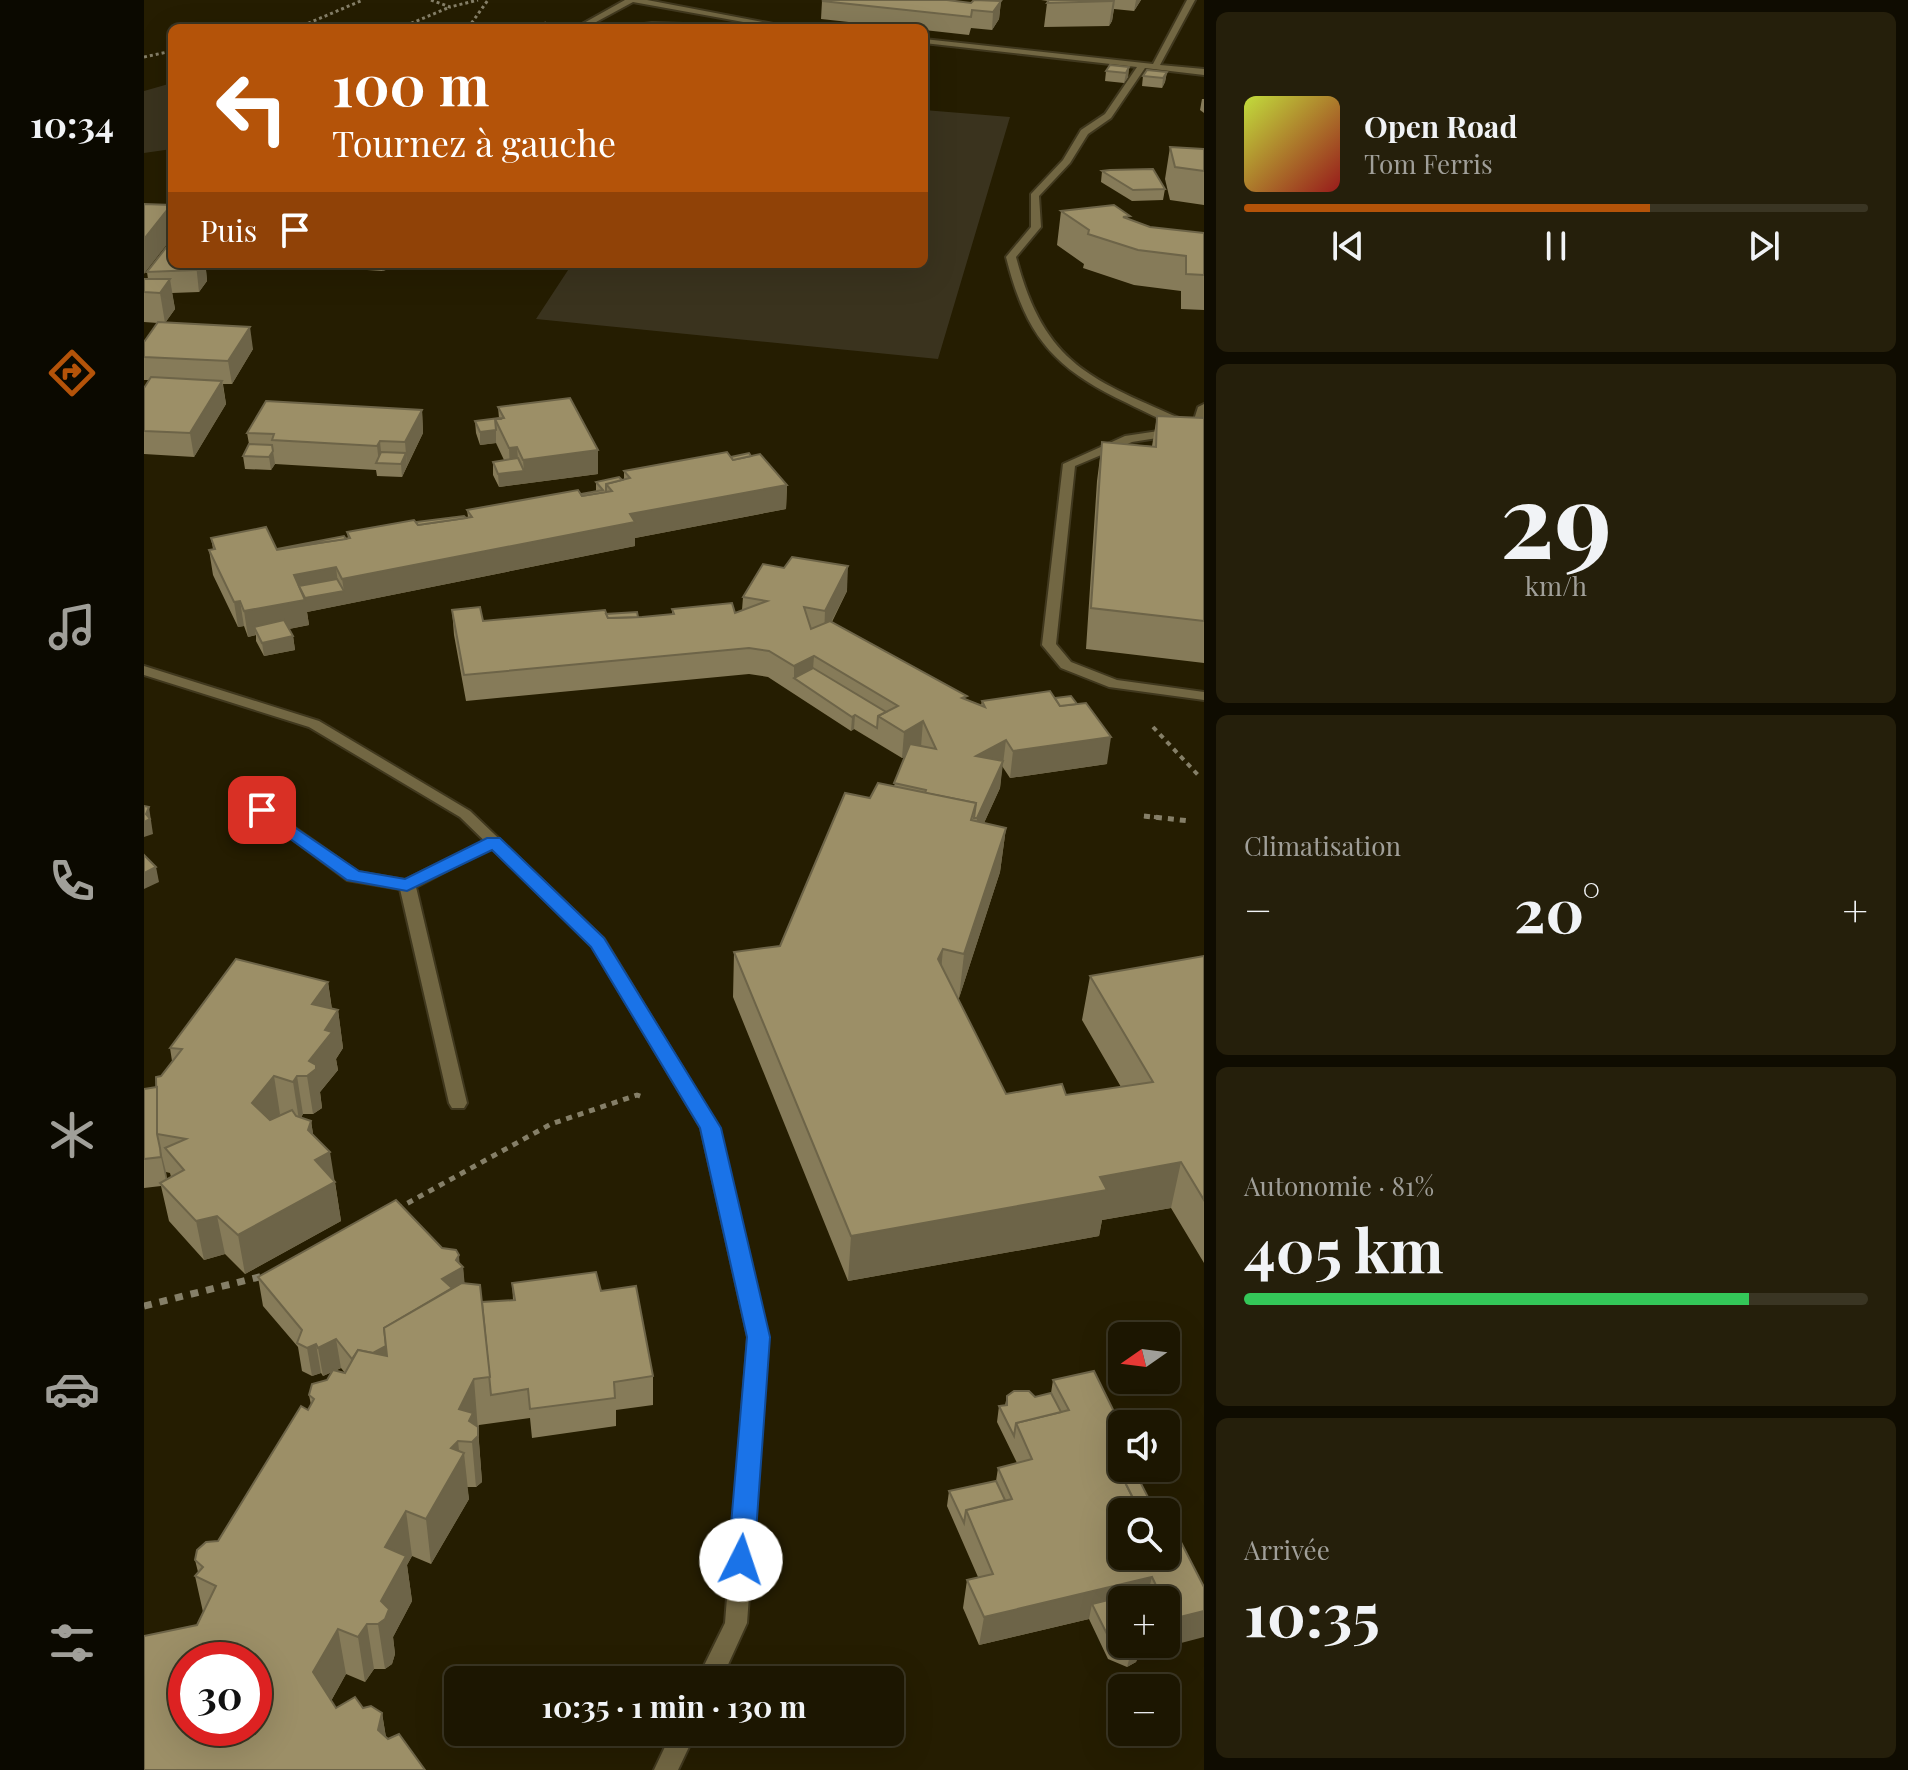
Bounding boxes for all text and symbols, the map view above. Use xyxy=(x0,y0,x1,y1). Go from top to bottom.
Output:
text: 100 m xyxy=(332,46,489,121)
icon: left xyxy=(200,56,304,160)
text: 10:34 xyxy=(30,99,114,147)
text: Open Road xyxy=(1364,106,1517,146)
text: Tournez à gauche xyxy=(332,118,616,166)
text: Tom Ferris xyxy=(1364,146,1493,181)
icon: arrive xyxy=(273,208,317,252)
text: Puis xyxy=(200,210,257,250)
icon: previous xyxy=(1326,224,1370,268)
icon: pause xyxy=(1534,224,1578,268)
icon: next xyxy=(1742,224,1786,268)
icon: directions xyxy=(44,345,100,401)
text: 29 xyxy=(1500,446,1612,585)
text: km/h xyxy=(1525,568,1587,603)
icon: music xyxy=(44,599,100,655)
pin xyxy=(228,776,296,844)
icon: arrive xyxy=(240,788,284,832)
text: Climatisation xyxy=(1244,828,1401,863)
icon: phone xyxy=(44,853,100,909)
text: 20° xyxy=(1514,868,1601,948)
text: − xyxy=(1244,879,1272,938)
text: + xyxy=(1842,879,1868,938)
icon: climate xyxy=(44,1107,100,1163)
text: Autonomie · 81% xyxy=(1244,1168,1434,1203)
text: 405 km xyxy=(1244,1208,1444,1288)
north arrow xyxy=(1108,1322,1180,1394)
map controls xyxy=(1108,1322,1180,1746)
icon: car xyxy=(44,1361,100,1417)
button: sound xyxy=(1108,1410,1180,1482)
button: search xyxy=(1108,1498,1180,1570)
position arrow xyxy=(699,1518,783,1602)
text: Arrivée xyxy=(1244,1532,1330,1567)
text: 10:35 xyxy=(1244,1572,1380,1652)
button: + xyxy=(1108,1586,1180,1658)
icon: filters xyxy=(44,1615,100,1671)
speed limit sign: 30 xyxy=(168,1642,272,1746)
button: − xyxy=(1108,1674,1180,1746)
text: 10:35 · 1 min · 130 m xyxy=(541,1686,807,1726)

